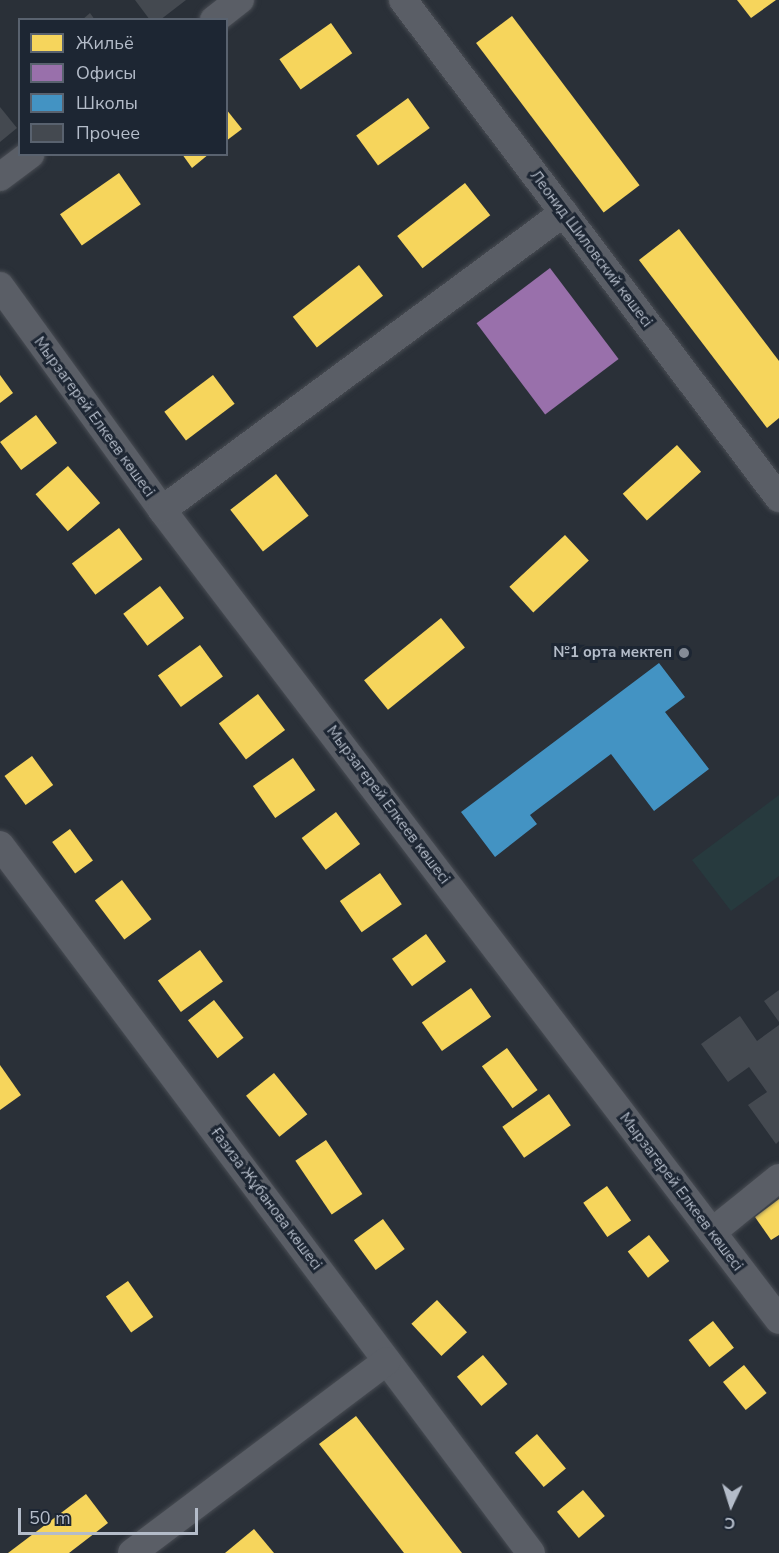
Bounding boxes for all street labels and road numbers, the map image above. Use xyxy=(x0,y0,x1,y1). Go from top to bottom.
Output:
street label: Леонид Шиловский көшесі xyxy=(526,167,656,331)
street label: Мырзагерей Елкеев көшесі xyxy=(30,334,158,500)
street label: Мырзагерей Елкеев көшесі xyxy=(323,722,453,888)
street label: Мырзагерей Елкеев көшесі xyxy=(616,1109,746,1275)
street label: Ғазиза Жұбанова көшесі xyxy=(207,1124,325,1274)

